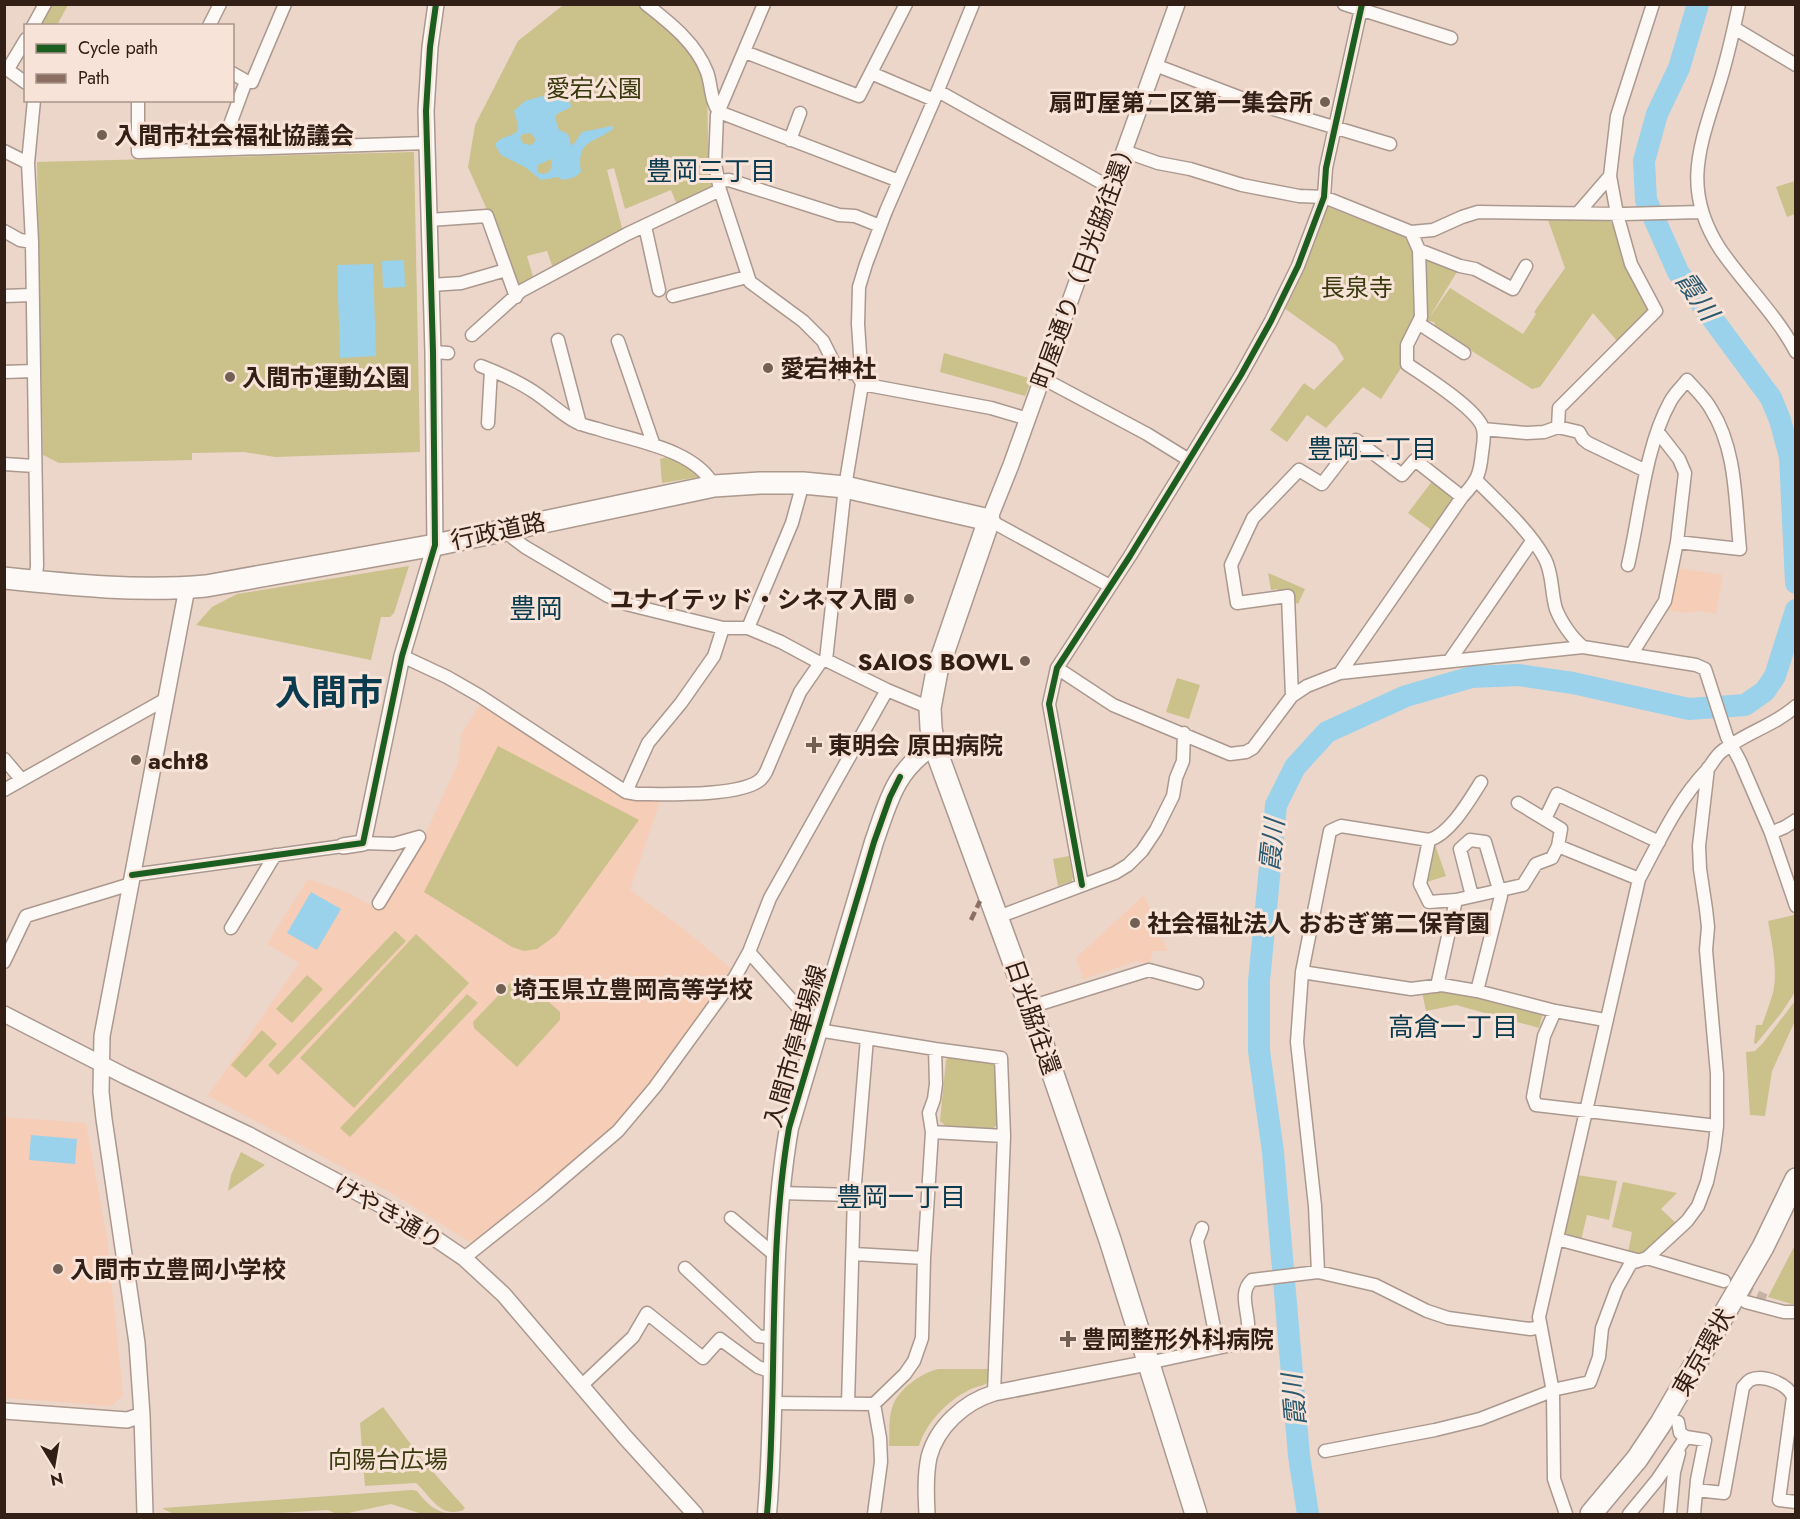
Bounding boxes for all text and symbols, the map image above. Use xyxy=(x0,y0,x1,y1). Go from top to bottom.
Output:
legend xyxy=(24,24,234,102)
text: Cycle path xyxy=(78,35,158,61)
text: Path xyxy=(78,65,110,91)
park label: 愛宕公園 xyxy=(546,71,642,106)
place label: 扇町屋第二区第一集会所 xyxy=(1049,85,1313,120)
marker: 扇町屋第二区第一集会所 xyxy=(1318,95,1332,109)
place label: 入間市社会福祉協議会 xyxy=(114,118,354,153)
marker: 入間市社会福祉協議会 xyxy=(95,128,109,142)
street label: 町屋通り（日光脇往還） xyxy=(1022,133,1146,393)
district label: 豊岡三丁目 xyxy=(646,152,776,190)
water label: 霞川 xyxy=(1667,264,1729,331)
park label: 長泉寺 xyxy=(1321,270,1393,305)
place label: 愛宕神社 xyxy=(780,351,876,386)
place label: 入間市運動公園 xyxy=(242,360,410,395)
marker: 愛宕神社 xyxy=(761,361,775,375)
marker: 入間市運動公園 xyxy=(223,370,237,384)
district label: 豊岡二丁目 xyxy=(1307,430,1437,468)
street label: 行政道路 xyxy=(447,504,549,558)
place label: ユナイテッド・シネマ入間 xyxy=(609,582,897,617)
district label: 豊岡 xyxy=(509,589,563,628)
marker: ユナイテッド・シネマ入間 xyxy=(902,592,916,606)
place label: SAIOS BOWL xyxy=(858,644,1013,679)
marker: SAIOS BOWL xyxy=(1018,654,1032,668)
district label: 入間市 xyxy=(275,666,383,718)
place label: 東明会 原田病院 xyxy=(828,728,1003,763)
marker: 東明会 原田病院 xyxy=(805,736,823,754)
place label: acht8 xyxy=(148,743,209,778)
marker: acht8 xyxy=(129,753,143,767)
water label: 霞川 xyxy=(1250,814,1294,873)
place label: 社会福祉法人 おおぎ第二保育園 xyxy=(1147,906,1490,941)
marker: 社会福祉法人 おおぎ第二保育園 xyxy=(1128,916,1142,930)
street label: 日光脇往還 xyxy=(997,955,1069,1079)
street label: 入間市停車場線 xyxy=(755,960,835,1132)
place label: 埼玉県立豊岡高等学校 xyxy=(513,972,753,1007)
marker: 埼玉県立豊岡高等学校 xyxy=(494,982,508,996)
district label: 高倉一丁目 xyxy=(1388,1008,1518,1046)
street label: けやき通り xyxy=(328,1168,450,1258)
district label: 豊岡一丁目 xyxy=(836,1178,966,1216)
place label: 入間市立豊岡小学校 xyxy=(70,1252,286,1287)
marker: 入間市立豊岡小学校 xyxy=(51,1262,65,1276)
street label: 東京環状 xyxy=(1664,1302,1742,1402)
place label: 豊岡整形外科病院 xyxy=(1082,1322,1274,1357)
marker: 豊岡整形外科病院 xyxy=(1059,1330,1077,1348)
water label: 霞川 xyxy=(1273,1369,1315,1428)
north arrow xyxy=(24,1435,84,1495)
park label: 向陽台広場 xyxy=(328,1442,448,1477)
text: N xyxy=(48,1467,65,1492)

